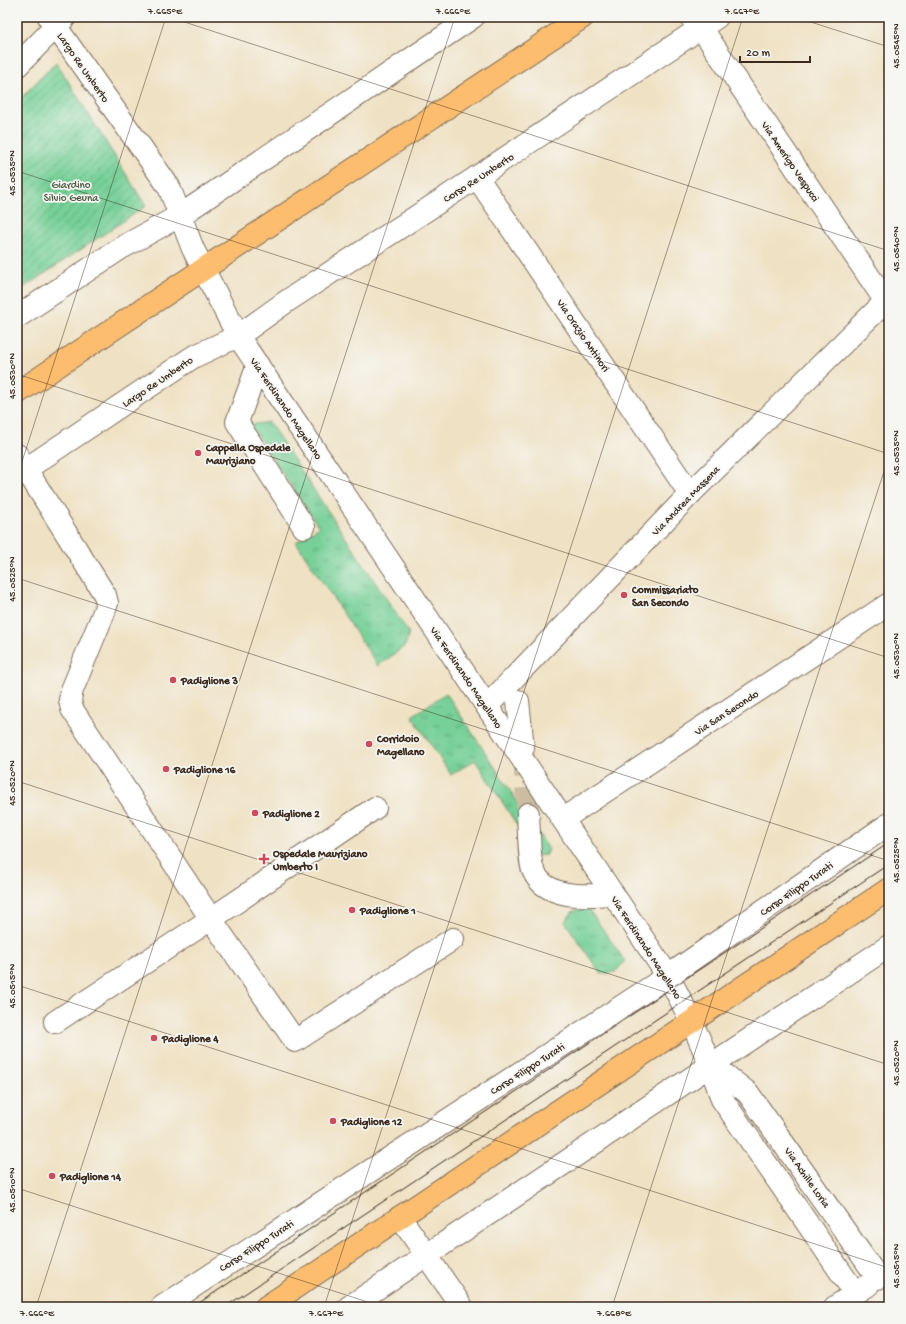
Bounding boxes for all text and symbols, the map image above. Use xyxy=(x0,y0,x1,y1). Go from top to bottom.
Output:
text: 7.665°E xyxy=(147,6,183,18)
text: 7.666°E xyxy=(435,6,471,18)
text: 7.667°E xyxy=(724,6,760,18)
text: 45.0545°N xyxy=(891,23,903,69)
street label: Largo Re Umberto xyxy=(54,31,111,106)
scale bar xyxy=(740,38,810,64)
text: 20 m xyxy=(746,47,771,61)
street label: Via Amerigo Vespucci xyxy=(757,119,821,205)
text: 45.0535°N xyxy=(7,150,19,196)
street label: Corso Re Umberto xyxy=(442,151,517,206)
park label: Giardino Silvio Geuna xyxy=(44,180,99,205)
text: 45.0540°N xyxy=(891,226,903,272)
street label: Via Orazio Antinori xyxy=(553,297,611,375)
text: 45.0530°N xyxy=(7,353,19,399)
street label: Largo Re Umberto xyxy=(121,354,196,411)
street label: Via Ferdinando Magellano xyxy=(246,355,324,463)
text: 45.0535°N xyxy=(891,430,903,476)
place label: Cappella Ospedale Mauriziano xyxy=(205,443,292,468)
marker: Cappella Ospedale Mauriziano xyxy=(193,448,203,458)
street label: Via Andrea Massena xyxy=(649,463,724,540)
text: 45.0525°N xyxy=(7,556,19,602)
place label: Commissariato San Secondo xyxy=(631,584,699,610)
marker: Commissariato San Secondo xyxy=(619,590,629,600)
street label: Via Ferdinando Magellano xyxy=(426,624,504,732)
text: 45.0530°N xyxy=(891,633,903,679)
marker: Padiglione 3 xyxy=(168,675,178,685)
place label: Padiglione 3 xyxy=(180,676,238,689)
street label: Via San Secondo xyxy=(692,688,762,739)
place label: Corridoio Magellano xyxy=(376,734,425,760)
marker: Corridoio Magellano xyxy=(364,739,374,749)
text: 45.0520°N xyxy=(7,760,19,806)
marker: Padiglione 16 xyxy=(161,764,171,774)
place label: Padiglione 16 xyxy=(173,765,236,778)
marker: Padiglione 2 xyxy=(250,808,260,818)
place label: Padiglione 2 xyxy=(262,809,320,822)
text: 45.0525°N xyxy=(891,837,903,883)
place label: Ospedale Mauriziano Umberto I xyxy=(273,849,368,874)
marker: Ospedale Mauriziano Umberto I xyxy=(258,853,270,865)
street label: Corso Filippo Turati xyxy=(758,860,836,919)
street label: Via Ferdinando Magellano xyxy=(607,894,683,1002)
marker: Padiglione 1 xyxy=(347,905,357,915)
place label: Padiglione 1 xyxy=(359,906,416,919)
text: 45.0515°N xyxy=(7,963,19,1008)
marker: Padiglione 4 xyxy=(149,1033,159,1043)
place label: Padiglione 4 xyxy=(161,1034,219,1047)
text: 45.0520°N xyxy=(891,1040,903,1086)
street label: Corso Filippo Turati xyxy=(489,1041,567,1098)
marker: Padiglione 12 xyxy=(328,1116,338,1126)
place label: Padiglione 12 xyxy=(340,1117,403,1130)
street label: Via Achille Loria xyxy=(781,1145,832,1211)
text: 45.0510°N xyxy=(7,1167,19,1212)
marker: Padiglione 14 xyxy=(47,1171,57,1181)
place label: Padiglione 14 xyxy=(59,1172,122,1185)
street label: Corso Filippo Turati xyxy=(218,1218,296,1275)
text: 45.0515°N xyxy=(891,1243,903,1288)
text: 7.666°E xyxy=(19,1308,55,1320)
text: 7.667°E xyxy=(308,1308,344,1320)
text: 7.668°E xyxy=(596,1308,632,1320)

